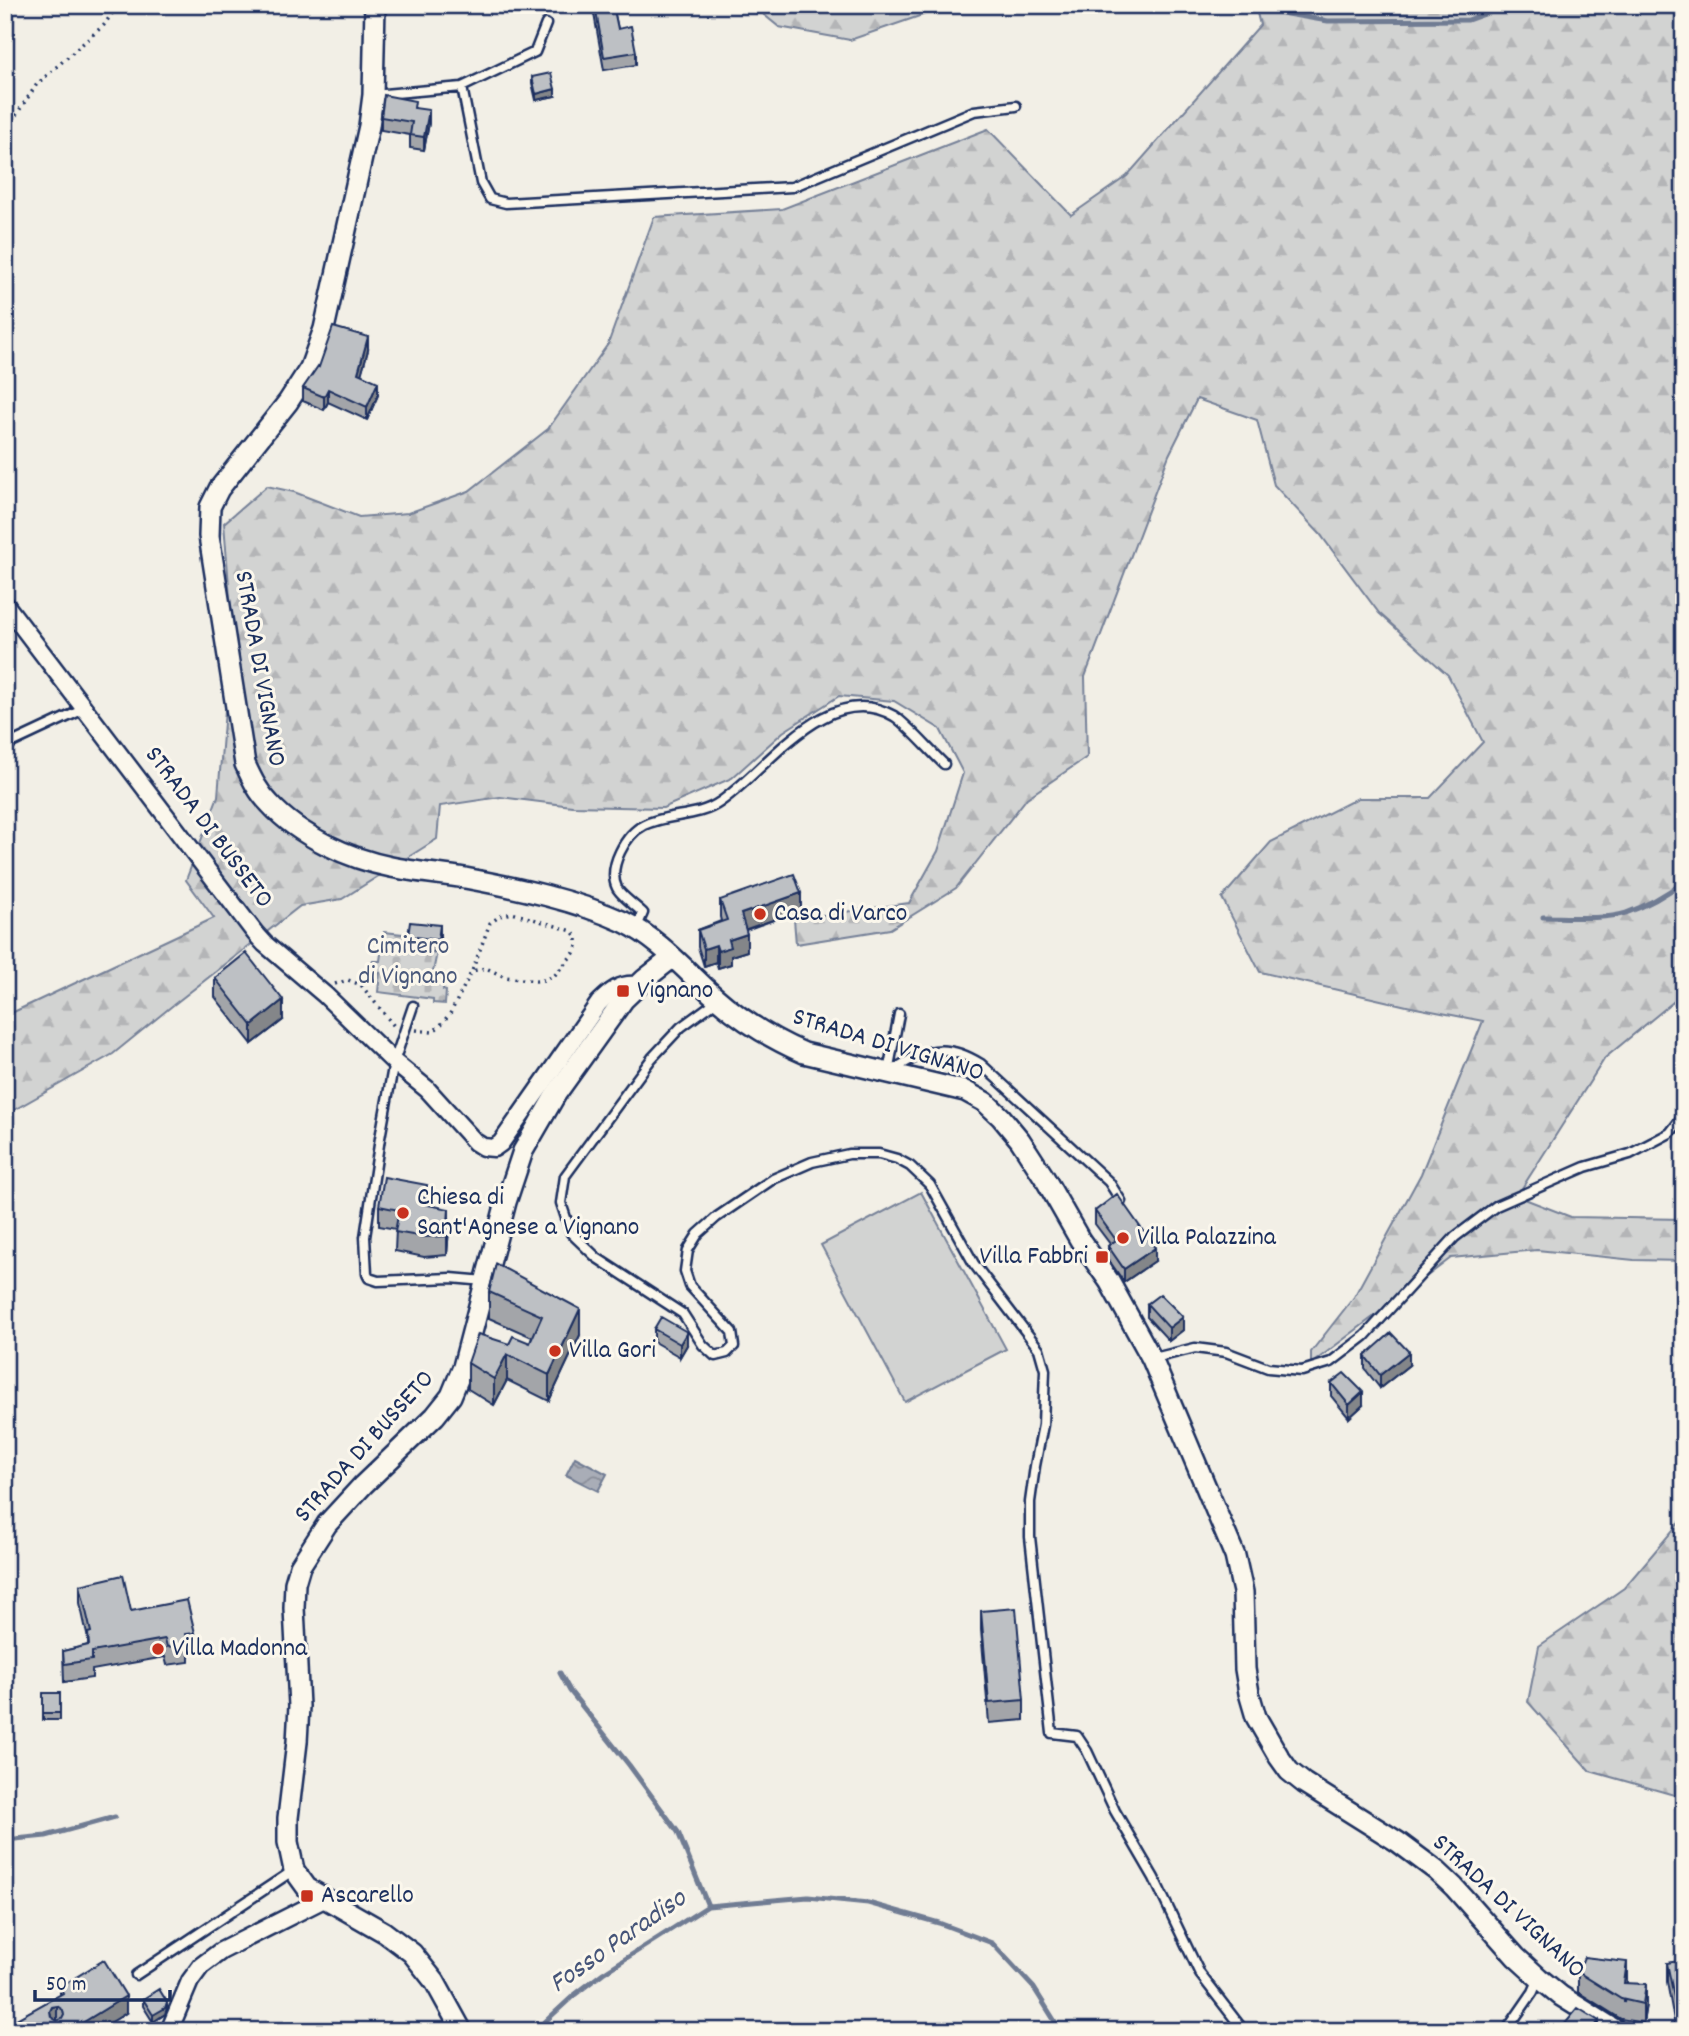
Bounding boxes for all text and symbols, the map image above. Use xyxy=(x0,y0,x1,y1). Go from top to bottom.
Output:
street label: STRADA DI VIGNANO xyxy=(224,568,294,770)
street label: STRADA DI BUSSETO xyxy=(135,739,281,917)
place label: Casa di Varco xyxy=(774,896,907,933)
marker: Casa di Varco xyxy=(752,906,768,922)
park label: Cimitero di Vignano xyxy=(358,929,458,996)
place label: Vignano xyxy=(637,973,713,1010)
marker: Vignano xyxy=(615,983,631,999)
street label: STRADA DI VIGNANO xyxy=(788,999,988,1093)
place label: Chiesa di Sant'Agnese a Vignano xyxy=(417,1180,639,1247)
marker: Chiesa di Sant'Agnese a Vignano xyxy=(395,1205,411,1221)
place label: Villa Palazzina xyxy=(1137,1220,1277,1257)
marker: Villa Palazzina xyxy=(1115,1230,1131,1246)
place label: Villa Fabbri xyxy=(980,1239,1088,1276)
marker: Villa Fabbri xyxy=(1094,1249,1110,1265)
place label: Villa Gori xyxy=(569,1333,656,1370)
marker: Villa Gori xyxy=(547,1343,563,1359)
street label: STRADA DI BUSSETO xyxy=(286,1362,444,1532)
place label: Villa Madonna xyxy=(172,1631,308,1668)
marker: Villa Madonna xyxy=(150,1641,166,1657)
street label: STRADA DI VIGNANO xyxy=(1423,1826,1593,1988)
place label: Ascarello xyxy=(321,1878,414,1915)
water label: Fosso Paradiso xyxy=(542,1880,697,2005)
marker: Ascarello xyxy=(299,1888,315,1904)
scale bar xyxy=(35,1959,170,2003)
text: 50 m xyxy=(46,1971,86,2001)

